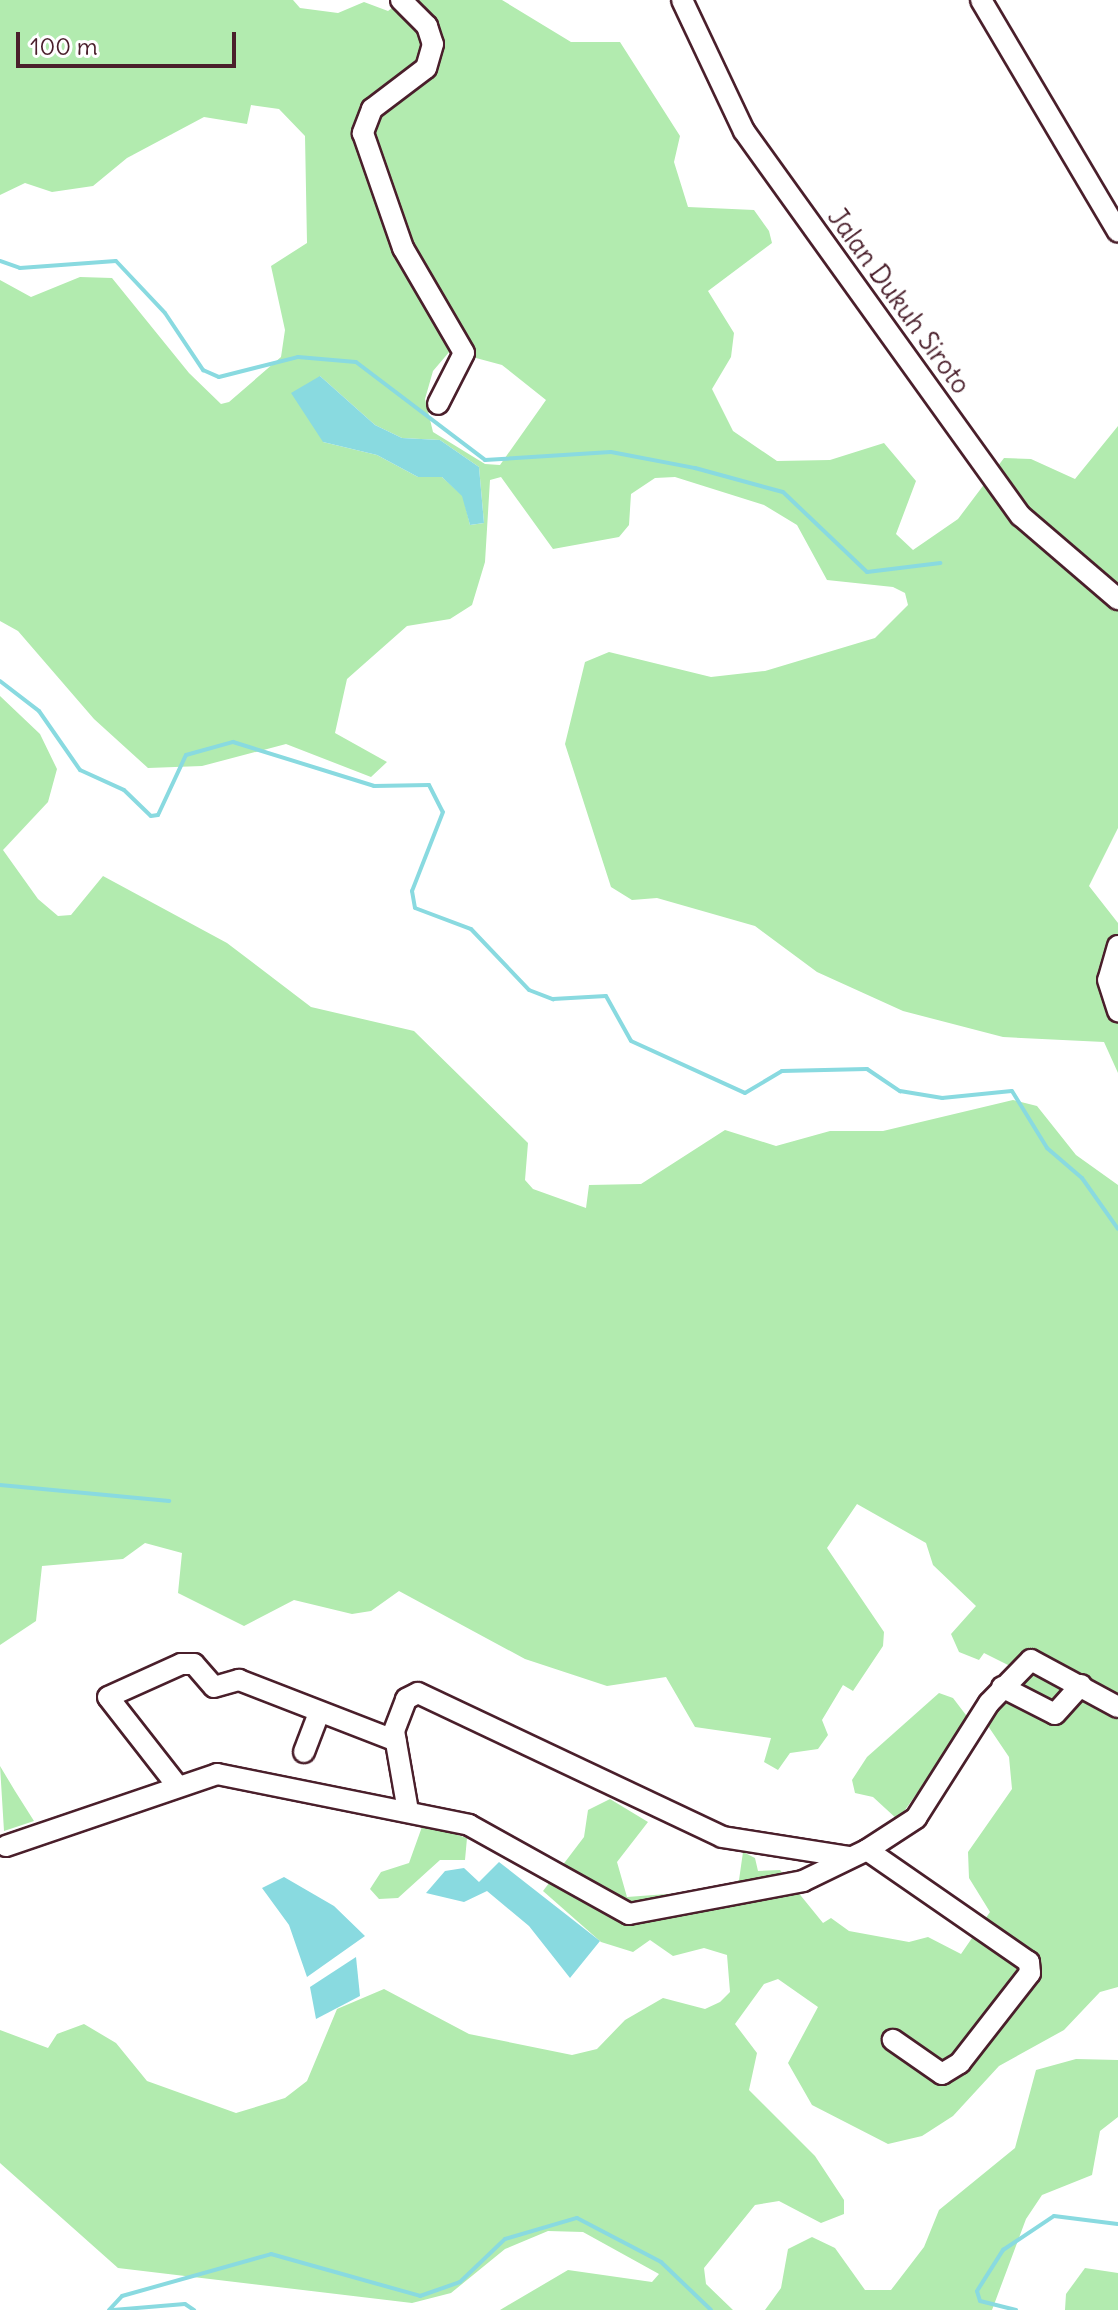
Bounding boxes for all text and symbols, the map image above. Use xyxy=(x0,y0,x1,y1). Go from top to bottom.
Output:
scale bar xyxy=(20,16,240,66)
text: 100 m xyxy=(30,31,98,61)
street label: Jalan Dukuh Siroto xyxy=(821,202,977,400)

